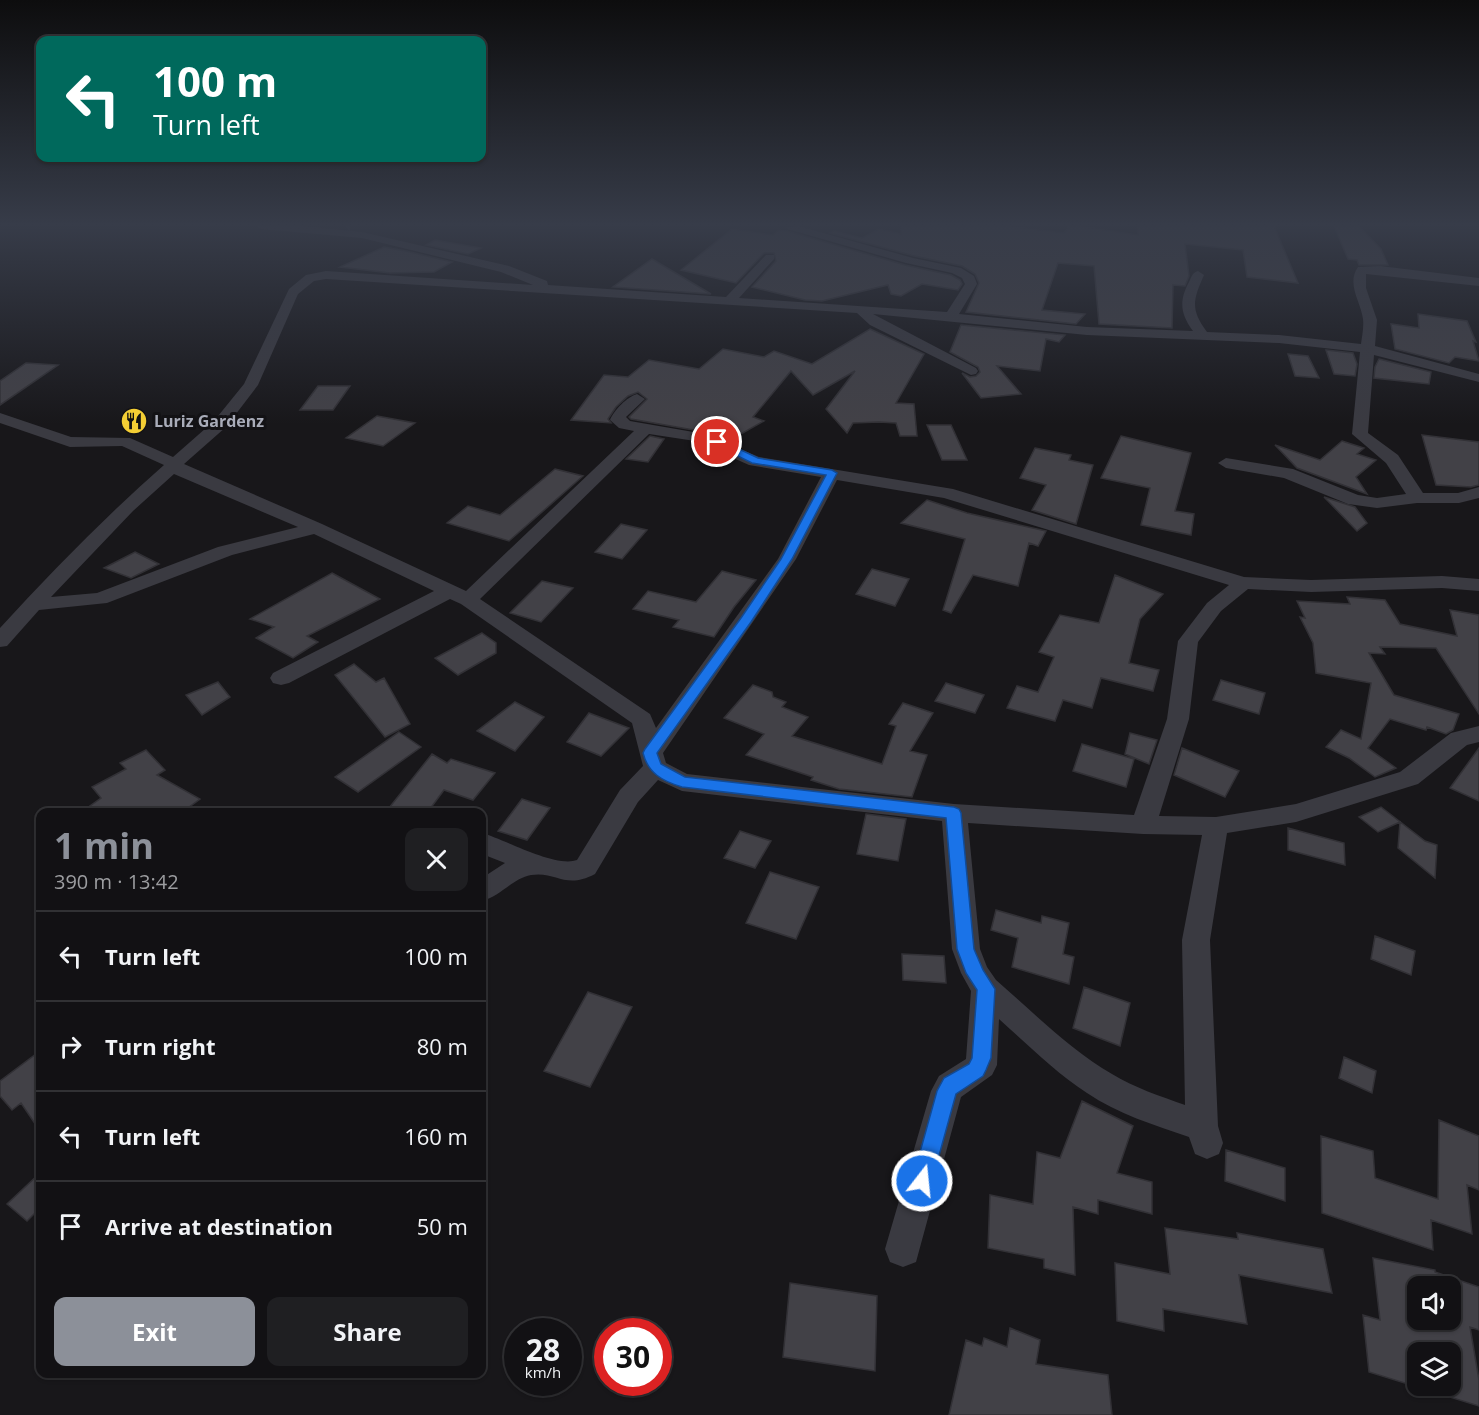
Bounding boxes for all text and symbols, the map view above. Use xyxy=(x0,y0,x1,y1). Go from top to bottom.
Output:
text: 100 m xyxy=(153,52,277,109)
icon: left xyxy=(54,60,132,138)
text: Turn left xyxy=(153,106,260,143)
restaurant icon: Luriz Gardenz xyxy=(119,406,149,436)
place label: Luriz Gardenz xyxy=(154,410,264,432)
pin xyxy=(691,416,742,467)
icon: arrive xyxy=(700,425,733,458)
text: 1 min xyxy=(54,821,154,870)
button: close xyxy=(405,828,468,891)
text: 390 m · 13:42 xyxy=(54,868,179,895)
icon: left xyxy=(54,940,87,973)
text: Turn left xyxy=(105,941,200,971)
text: 100 m xyxy=(404,941,468,971)
icon: right xyxy=(54,1030,87,1063)
text: Turn right xyxy=(105,1031,216,1061)
text: 80 m xyxy=(417,1031,468,1061)
icon: left xyxy=(54,1120,87,1153)
text: Turn left xyxy=(105,1121,200,1151)
text: 160 m xyxy=(404,1121,468,1151)
position arrow xyxy=(890,1149,954,1213)
icon: arrive xyxy=(54,1210,87,1243)
text: Arrive at destination xyxy=(105,1211,333,1241)
text: 50 m xyxy=(417,1211,468,1241)
map controls xyxy=(1407,1276,1461,1396)
button: sound xyxy=(1407,1276,1461,1330)
button: Exit xyxy=(54,1297,255,1366)
button: Share xyxy=(267,1297,468,1366)
speed limit sign: 30 xyxy=(594,1318,672,1396)
text: 28 xyxy=(526,1329,560,1370)
button: layers xyxy=(1407,1342,1461,1396)
text: km/h xyxy=(525,1362,561,1382)

